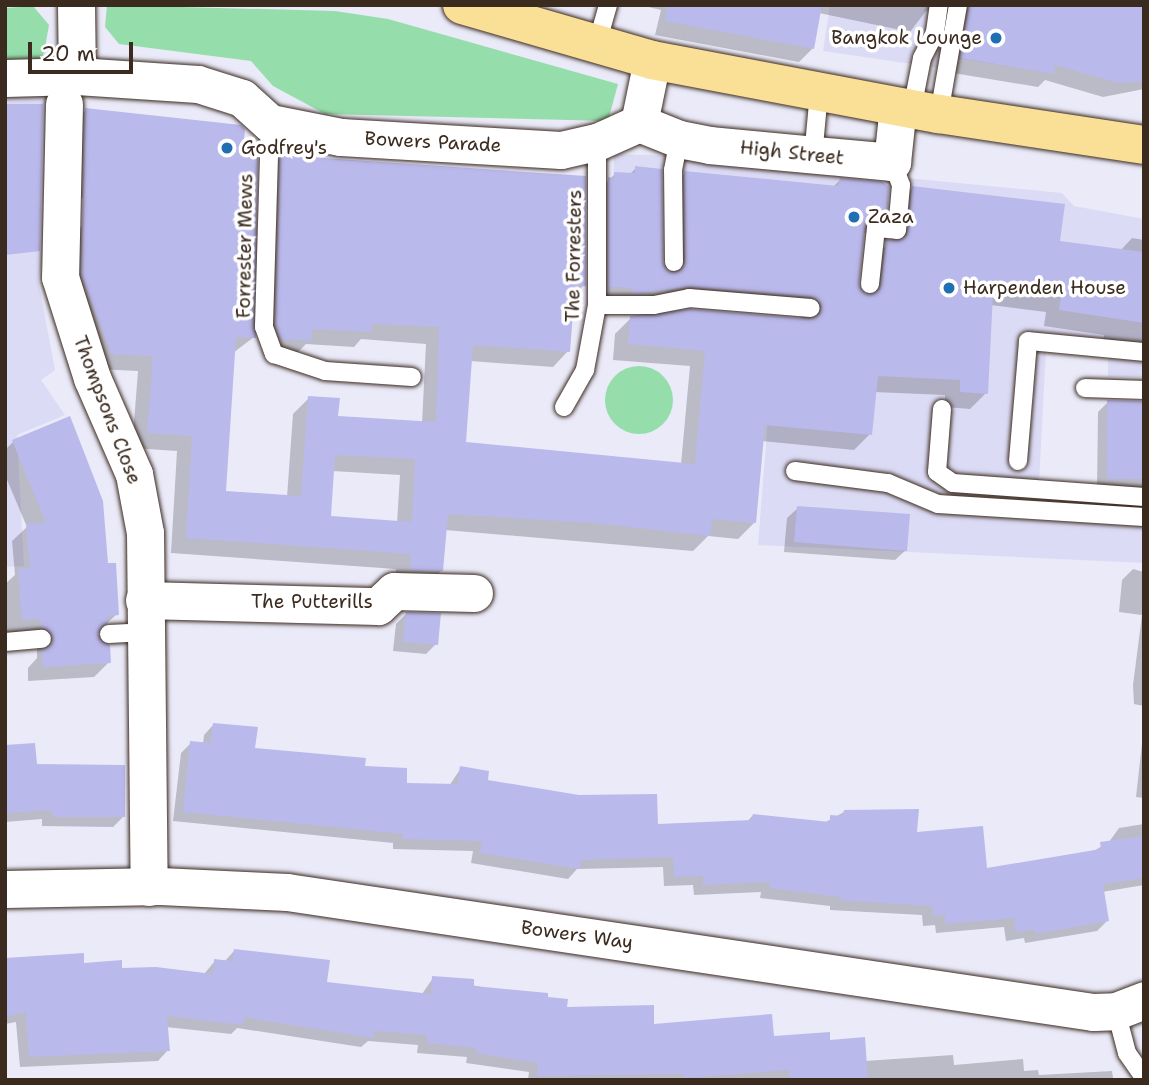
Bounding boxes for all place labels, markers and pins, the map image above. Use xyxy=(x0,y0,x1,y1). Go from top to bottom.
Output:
place label: Bangkok Lounge xyxy=(831,27,982,49)
marker: Bangkok Lounge xyxy=(988,30,1004,46)
place label: Godfrey's xyxy=(241,137,327,159)
marker: Godfrey's xyxy=(219,140,235,156)
place label: Zaza xyxy=(868,206,914,228)
marker: Zaza xyxy=(846,209,862,225)
place label: Harpenden House xyxy=(963,277,1126,299)
marker: Harpenden House xyxy=(941,280,957,296)

